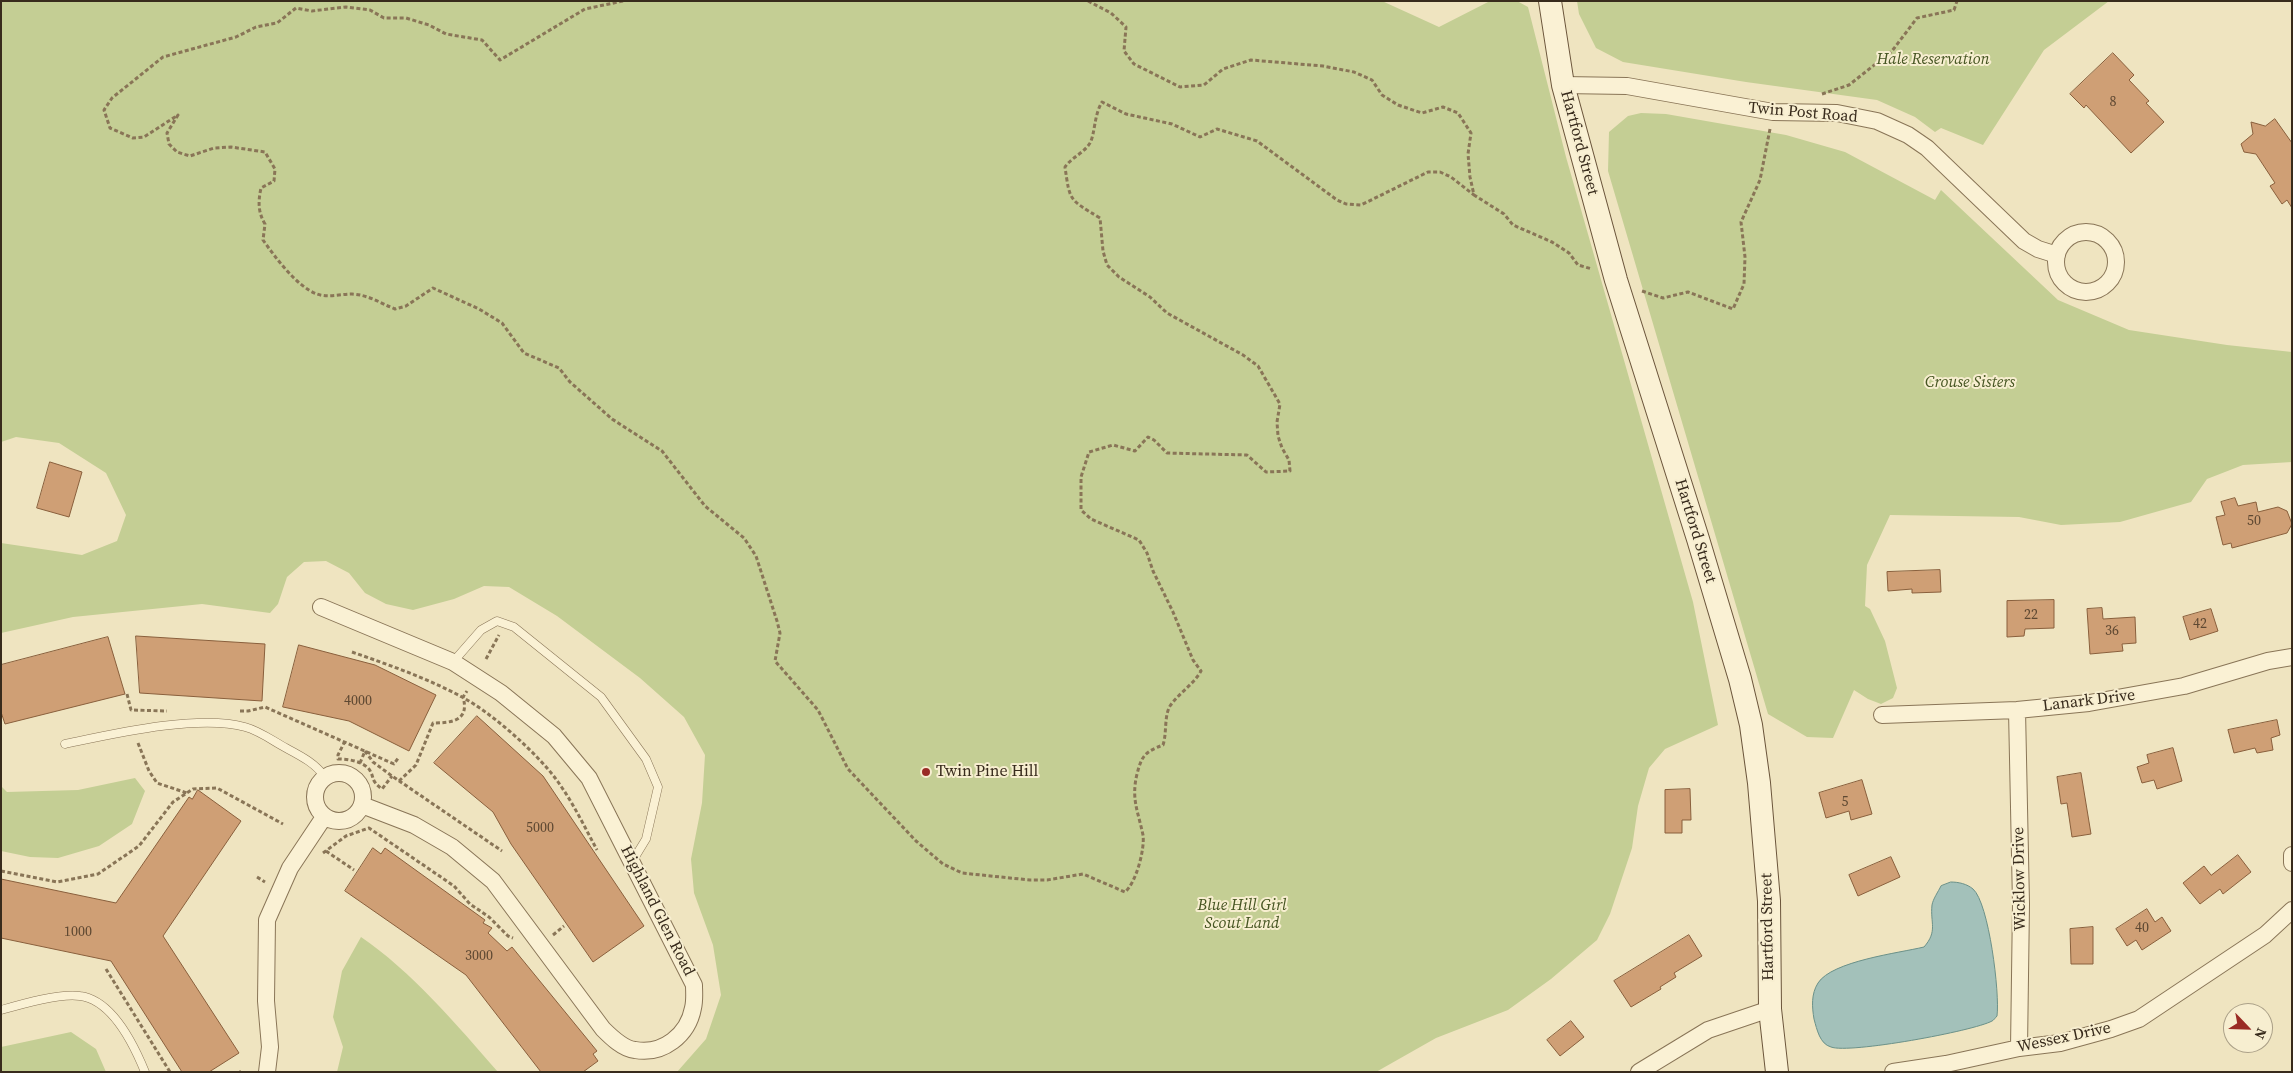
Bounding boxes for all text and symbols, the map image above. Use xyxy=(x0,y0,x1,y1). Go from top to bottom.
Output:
park label: Hale Reservation xyxy=(1876,50,1990,70)
street label: Hartford Street xyxy=(1556,89,1602,197)
house number: 8 xyxy=(2110,94,2116,110)
street label: Twin Post Road xyxy=(1748,99,1858,127)
park label: Crouse Sisters xyxy=(1925,373,2015,393)
street label: Hartford Street xyxy=(1670,477,1720,585)
house number: 50 xyxy=(2247,513,2261,529)
house number: 22 xyxy=(2024,607,2038,623)
house number: 42 xyxy=(2193,616,2207,632)
house number: 36 xyxy=(2105,623,2119,639)
street label: Lanark Drive xyxy=(2042,686,2136,716)
house number: 4000 xyxy=(344,693,372,709)
place label: Twin Pine Hill xyxy=(936,762,1038,782)
marker: Twin Pine Hill xyxy=(920,766,932,778)
house number: 5 xyxy=(1842,794,1848,810)
house number: 5000 xyxy=(526,820,554,836)
street label: Wicklow Drive xyxy=(2009,827,2031,931)
street label: Highland Glen Road xyxy=(616,843,698,979)
street label: Hartford Street xyxy=(1757,873,1779,981)
park label: Blue Hill Girl Scout Land xyxy=(1198,896,1286,934)
house number: 40 xyxy=(2135,920,2149,936)
house number: 1000 xyxy=(64,924,92,940)
house number: 3000 xyxy=(465,948,493,964)
north arrow xyxy=(2223,1003,2273,1053)
street label: Wessex Drive xyxy=(2015,1019,2113,1057)
text: N xyxy=(2250,1025,2272,1042)

